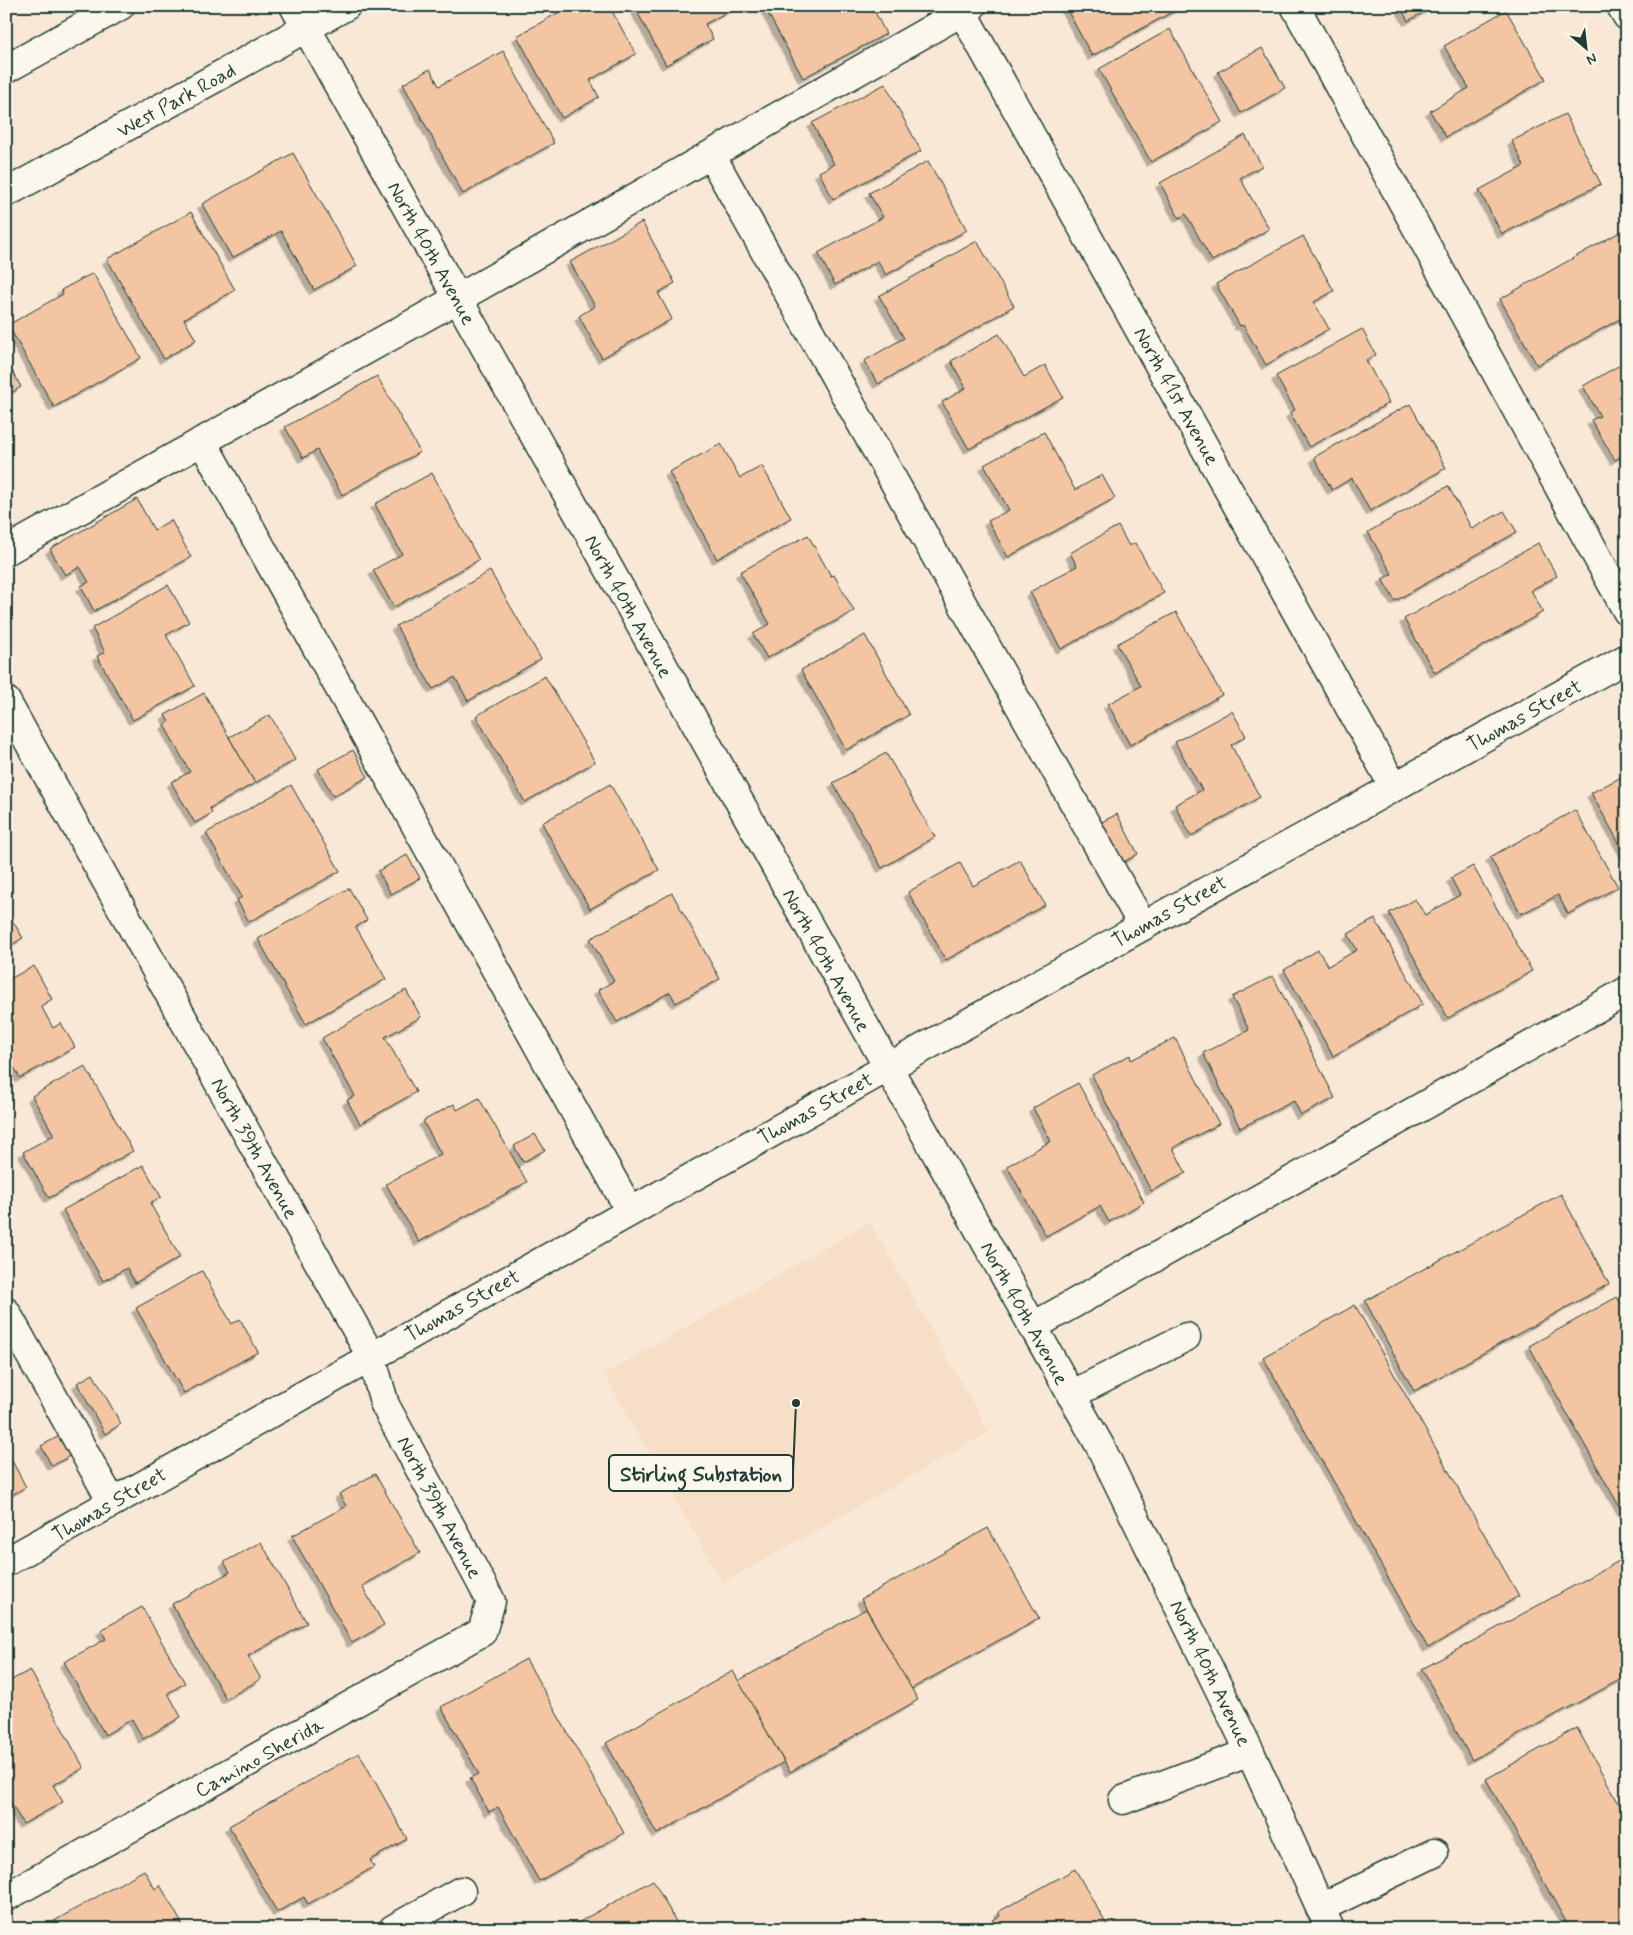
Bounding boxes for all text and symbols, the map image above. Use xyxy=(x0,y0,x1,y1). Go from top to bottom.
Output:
north arrow xyxy=(1560,22,1610,72)
text: N xyxy=(1583,48,1600,69)
street label: West Park Road xyxy=(113,58,241,145)
street label: North 40th Avenue xyxy=(380,177,481,330)
street label: North 41st Avenue xyxy=(1127,323,1225,471)
street label: North 40th Avenue xyxy=(577,530,678,683)
street label: Thomas Street xyxy=(1462,673,1587,759)
street label: Thomas Street xyxy=(1107,869,1232,955)
street label: North 40th Avenue xyxy=(775,884,876,1037)
street label: Thomas Street xyxy=(753,1066,878,1152)
street label: North 39th Avenue xyxy=(204,1073,304,1224)
street label: North 40th Avenue xyxy=(973,1237,1074,1390)
street label: Thomas Street xyxy=(400,1263,525,1349)
street label: North 39th Avenue xyxy=(390,1432,488,1584)
callout: Stirling Substation xyxy=(609,1455,793,1491)
text: Stirling Substation xyxy=(620,1461,782,1491)
street label: Thomas Street xyxy=(48,1462,172,1549)
street label: North 40th Avenue xyxy=(1162,1596,1257,1752)
street label: Camino Sherida xyxy=(191,1711,330,1805)

